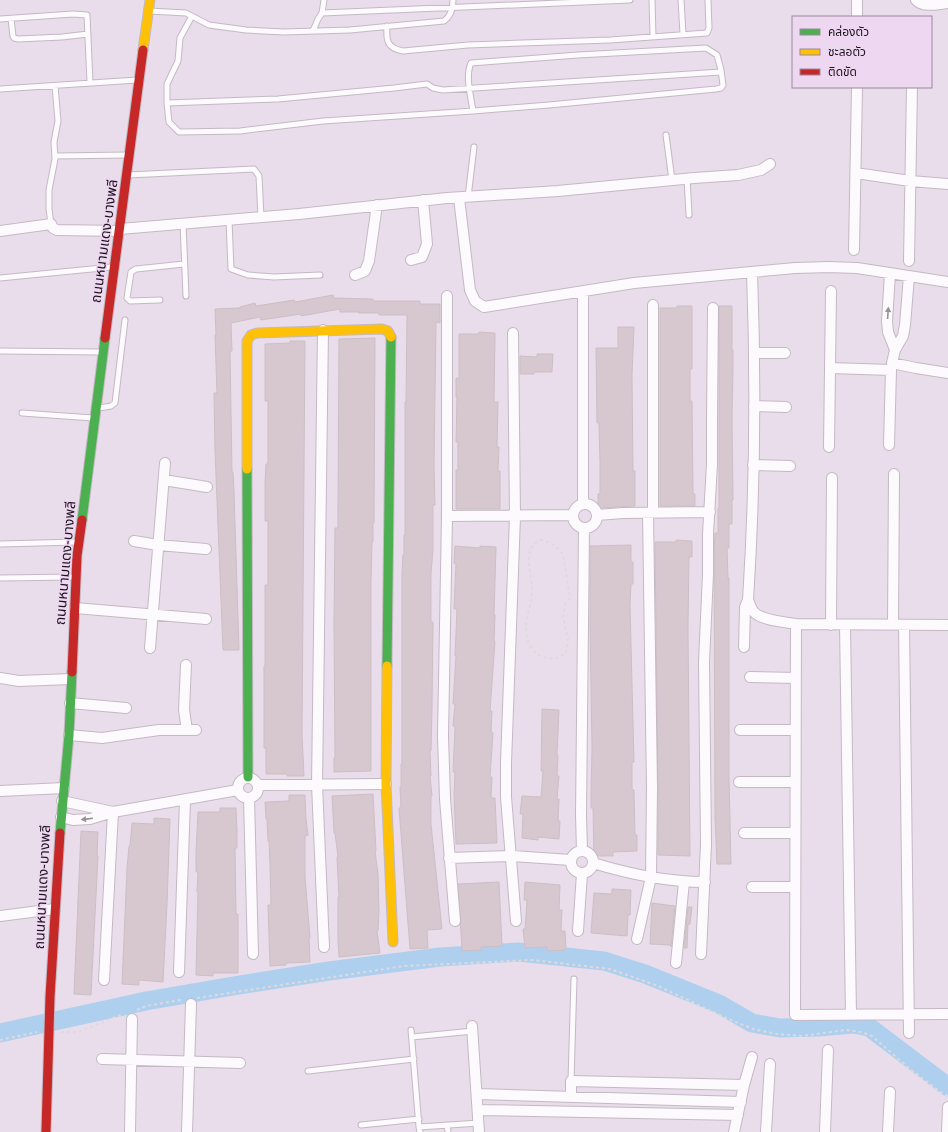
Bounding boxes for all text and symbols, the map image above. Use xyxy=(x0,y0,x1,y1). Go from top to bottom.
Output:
legend xyxy=(792,16,932,88)
text: คล่องตัว xyxy=(828,25,869,39)
text: ชะลอตัว xyxy=(828,45,866,59)
text: ติดขัด xyxy=(828,65,857,79)
street label: ถนนหนามแดง-บางพลี xyxy=(87,178,121,304)
one-way arrow xyxy=(884,307,891,319)
street label: ถนนหนามแดง-บางพลี xyxy=(52,500,78,626)
one-way arrow xyxy=(81,816,93,822)
street label: ถนนหนามแดง-บางพลี xyxy=(31,824,53,950)

